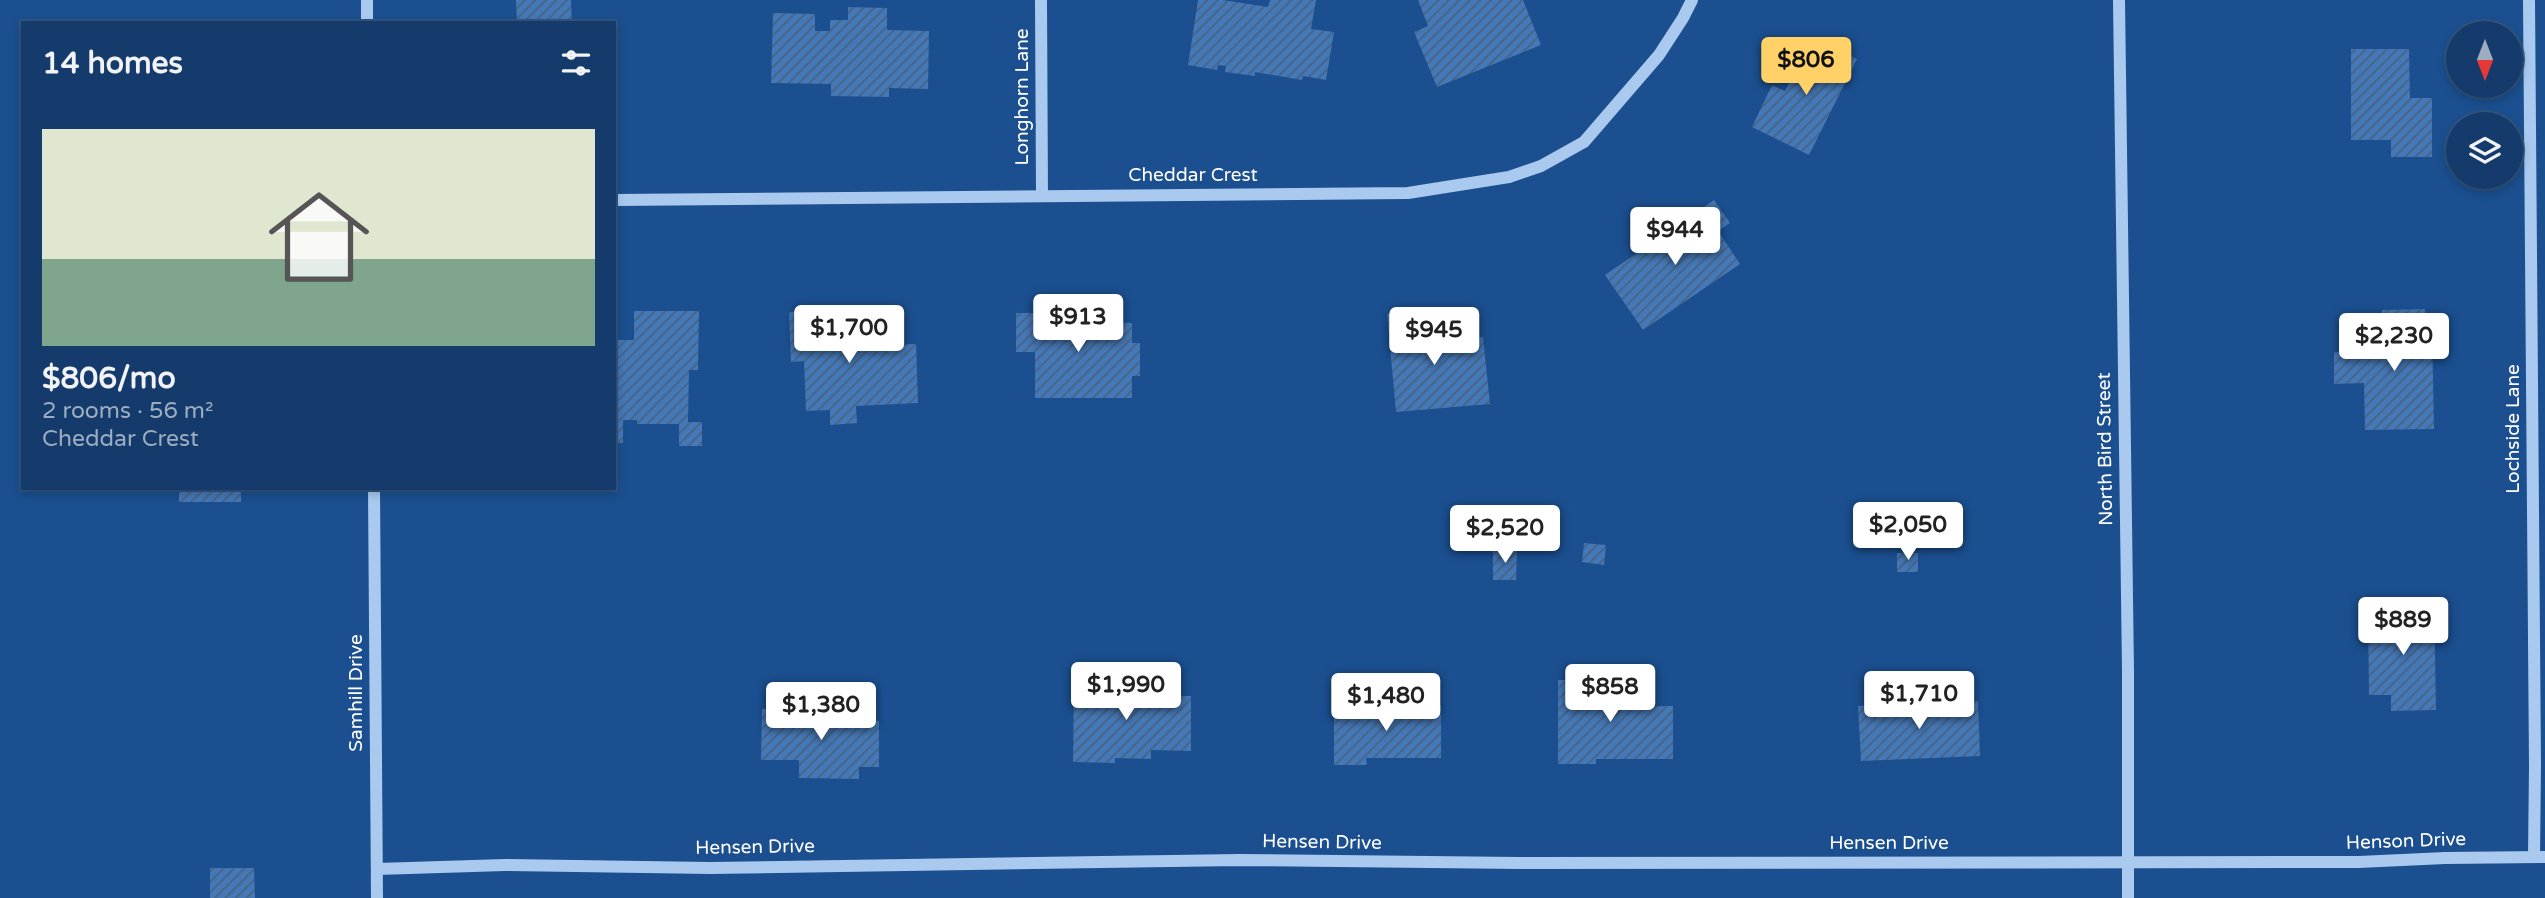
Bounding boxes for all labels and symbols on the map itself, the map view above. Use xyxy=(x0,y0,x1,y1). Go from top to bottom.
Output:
north arrow xyxy=(2446,21,2524,98)
street label: Longhorn Lane xyxy=(1011,29,1033,165)
pin: $806 xyxy=(1765,38,1847,97)
street label: Cheddar Crest xyxy=(1128,164,1258,186)
pin: $944 xyxy=(1634,208,1716,267)
pin: $913 xyxy=(1037,294,1119,354)
pin: $1,700 xyxy=(792,306,906,365)
pin: $945 xyxy=(1393,308,1475,367)
pin: $2,230 xyxy=(2337,314,2451,373)
street label: Lochside Lane xyxy=(2502,364,2524,494)
street label: North Bird Street xyxy=(2093,372,2117,526)
pin: $2,050 xyxy=(1851,503,1965,562)
pin: $2,520 xyxy=(1448,505,1562,565)
pin: $889 xyxy=(2362,598,2444,657)
street label: Samhill Drive xyxy=(345,634,367,752)
pin: $1,990 xyxy=(1069,662,1183,722)
pin: $858 xyxy=(1569,664,1651,724)
pin: $1,710 xyxy=(1862,672,1976,731)
pin: $1,480 xyxy=(1329,674,1443,733)
pin: $1,380 xyxy=(764,682,878,742)
street label: Henson Drive xyxy=(2345,828,2467,854)
street label: Hensen Drive xyxy=(1262,830,1382,854)
street label: Hensen Drive xyxy=(1829,832,1949,854)
street label: Hensen Drive xyxy=(695,835,815,859)

